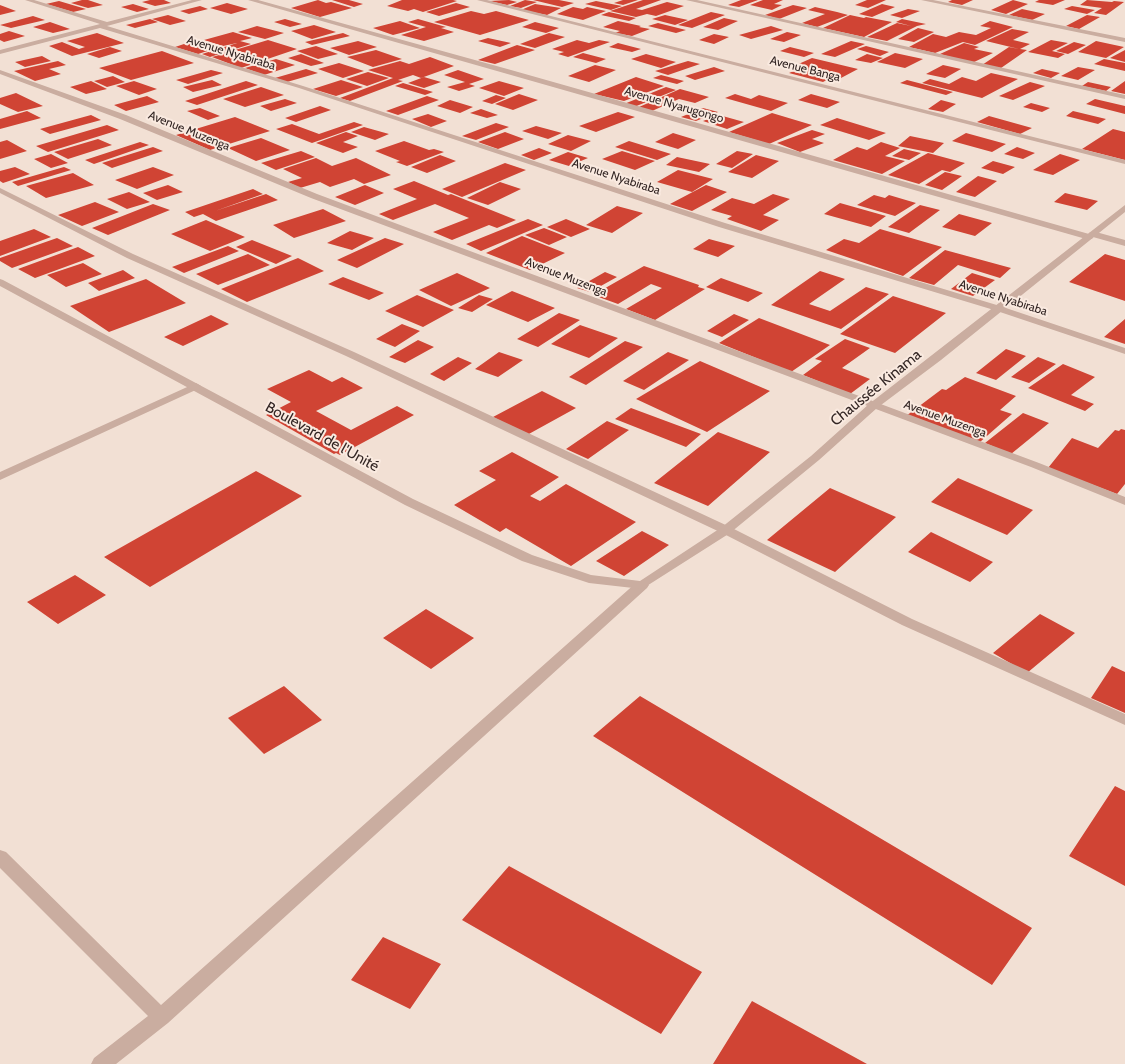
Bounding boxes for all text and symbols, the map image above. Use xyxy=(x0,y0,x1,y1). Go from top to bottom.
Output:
street label: Avenue Nyabiraba xyxy=(185,33,277,73)
street label: Avenue Banga xyxy=(768,53,842,85)
street label: Avenue Nyarugongo xyxy=(623,84,725,126)
street label: Avenue Muzenga xyxy=(146,108,232,154)
street label: Avenue Nyabiraba xyxy=(570,156,662,198)
street label: Avenue Muzenga xyxy=(523,255,609,299)
street label: Avenue Nyabiraba xyxy=(957,277,1049,319)
street label: Chaussée Kinama xyxy=(827,346,925,430)
street label: Avenue Muzenga xyxy=(902,397,988,441)
street label: Boulevard de l'Unité xyxy=(262,398,382,476)

